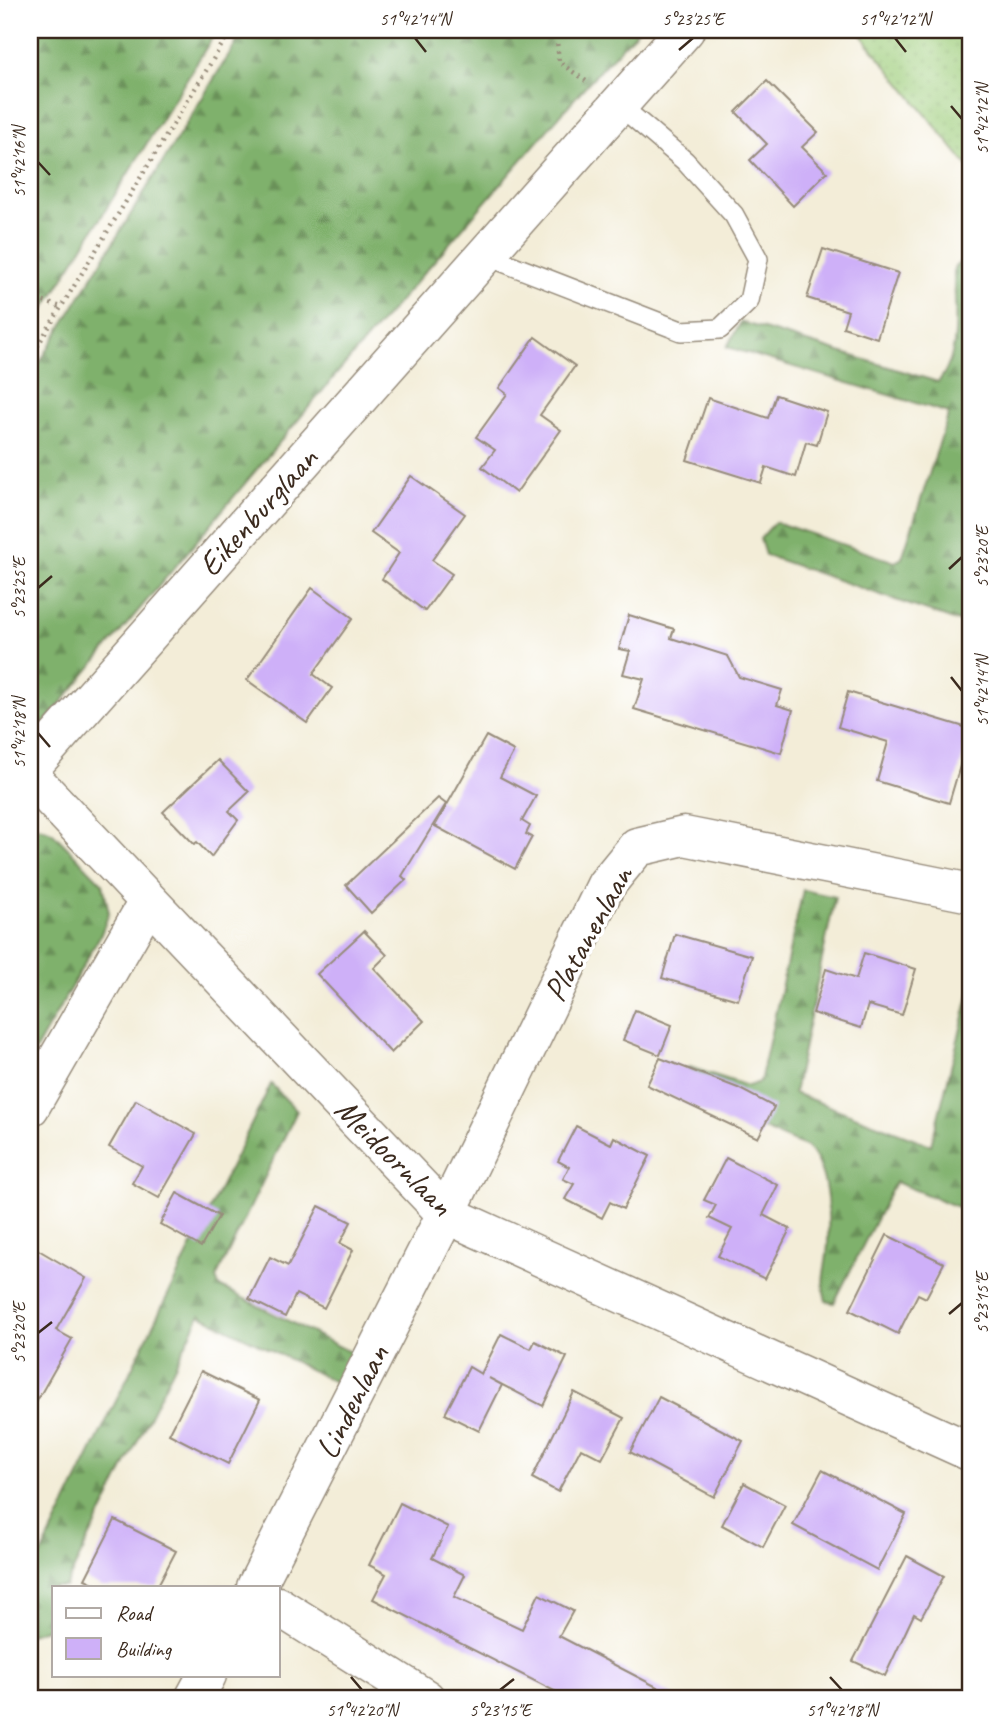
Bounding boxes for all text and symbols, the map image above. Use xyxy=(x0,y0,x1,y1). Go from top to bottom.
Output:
text: 51°42'14"N xyxy=(380,8,454,30)
text: 5°23'25"E xyxy=(662,8,726,30)
text: 51°42'12"N xyxy=(860,8,934,30)
text: 51°42'12"N xyxy=(971,80,993,154)
text: 51°42'16"N xyxy=(8,123,30,197)
street label: Eikenburglaan xyxy=(189,438,327,585)
text: 5°23'20"E xyxy=(971,524,993,588)
text: 5°23'25"E xyxy=(8,555,30,619)
text: 51°42'14"N xyxy=(971,652,993,726)
text: 51°42'18"N xyxy=(8,694,30,768)
street label: Platanenlaan xyxy=(534,857,643,1009)
street label: Meidoornlaan xyxy=(326,1089,463,1225)
text: 5°23'15"E xyxy=(971,1270,993,1334)
text: 5°23'20"E xyxy=(8,1300,30,1364)
street label: Lindenlaan xyxy=(305,1337,398,1465)
legend xyxy=(52,1586,280,1676)
text: Road xyxy=(116,1600,155,1626)
text: Building xyxy=(116,1636,173,1662)
text: 51°42'20"N xyxy=(327,1699,401,1721)
text: 5°23'15"E xyxy=(469,1699,533,1721)
text: 51°42'18"N xyxy=(807,1699,881,1721)

